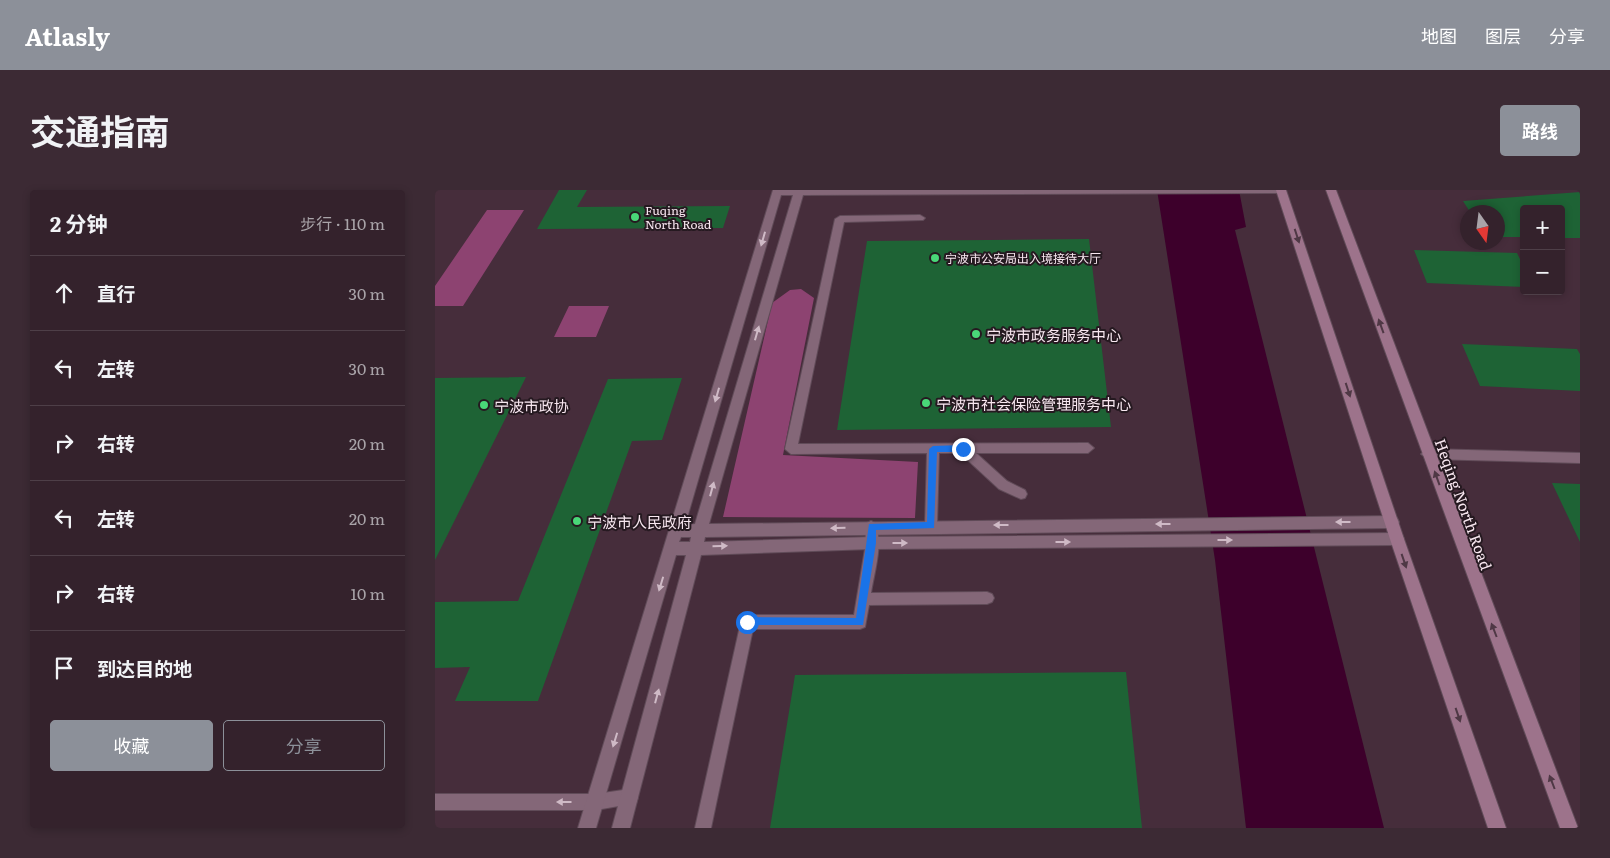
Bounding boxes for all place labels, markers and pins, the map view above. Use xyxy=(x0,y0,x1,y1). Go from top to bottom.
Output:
place label: Fuqing North Road xyxy=(645,201,712,233)
marker: Fuqing North Road xyxy=(629,211,641,223)
place label: 宁波市公安局出入境接待大厅 xyxy=(945,249,1101,267)
marker: 宁波市公安局出入境接待大厅 xyxy=(929,252,941,264)
place label: 宁波市政务服务中心 xyxy=(986,323,1121,346)
marker: 宁波市政务服务中心 xyxy=(970,328,982,340)
place label: 宁波市社会保险管理服务中心 xyxy=(936,392,1131,415)
place label: 宁波市政协 xyxy=(494,394,569,417)
marker: 宁波市社会保险管理服务中心 xyxy=(920,397,932,409)
marker: 宁波市政协 xyxy=(478,399,490,411)
place label: 宁波市人民政府 xyxy=(587,510,692,533)
marker: 宁波市人民政府 xyxy=(571,515,583,527)

